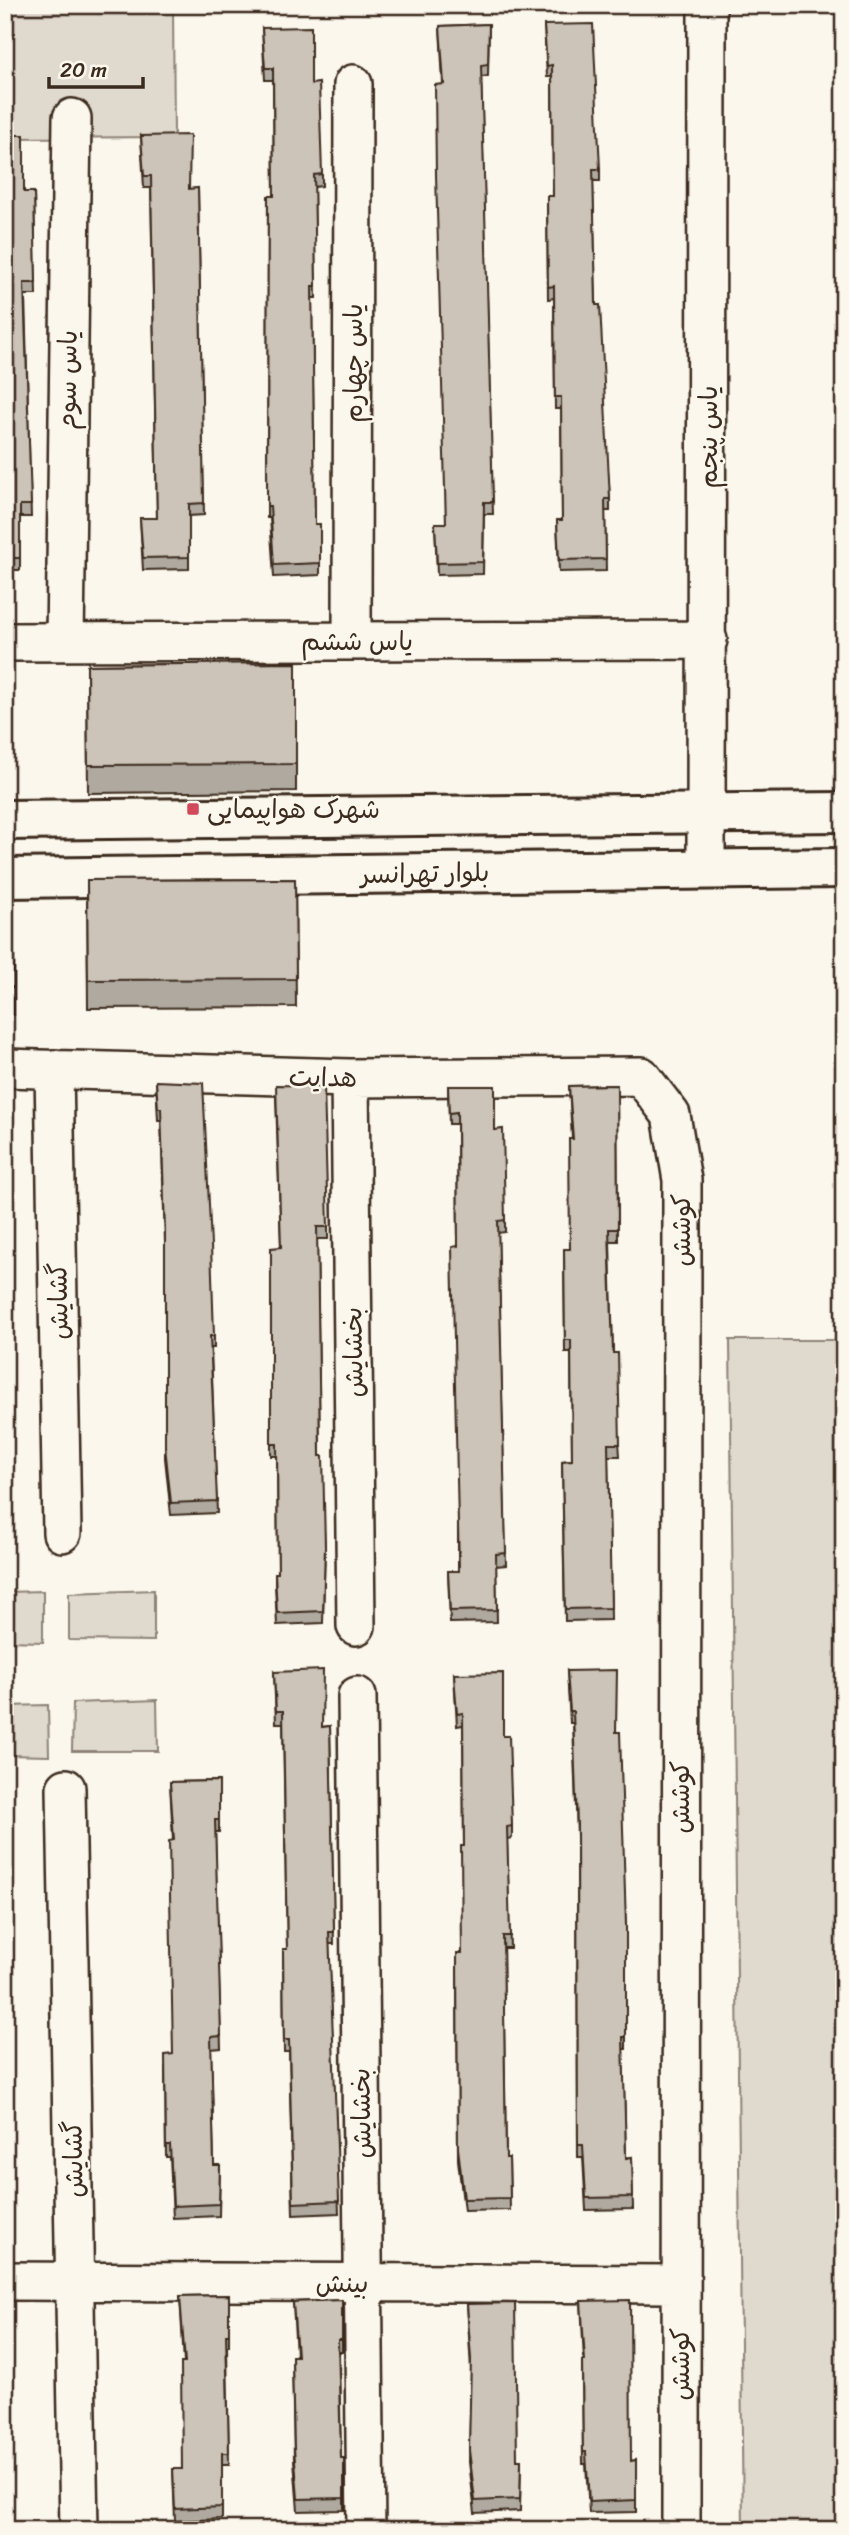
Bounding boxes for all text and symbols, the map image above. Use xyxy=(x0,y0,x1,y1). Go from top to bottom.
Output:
scale bar xyxy=(49,46,144,90)
text: 20 m xyxy=(60,51,107,89)
street label: یاس چهارم xyxy=(330,303,376,423)
street label: یاس سوم xyxy=(43,330,91,430)
street label: یاس پنجم xyxy=(685,386,731,488)
street label: یاس ششم xyxy=(301,618,413,664)
place label: شهرک هواپیمایی xyxy=(207,786,380,832)
marker: شهرک هواپیمایی xyxy=(185,801,201,817)
street label: بلوار تهرانسر xyxy=(358,849,490,897)
street label: هدایت xyxy=(288,1053,358,1101)
street label: کوشش xyxy=(658,1194,704,1266)
street label: گشایش xyxy=(34,1262,82,1340)
street label: بخشایش xyxy=(329,1306,377,1398)
street label: کوشش xyxy=(657,1761,703,1833)
street label: بخشایش xyxy=(337,2067,385,2159)
street label: گشایش xyxy=(49,2120,97,2198)
street label: بینش xyxy=(315,2260,369,2306)
street label: کوشش xyxy=(657,2328,703,2400)

